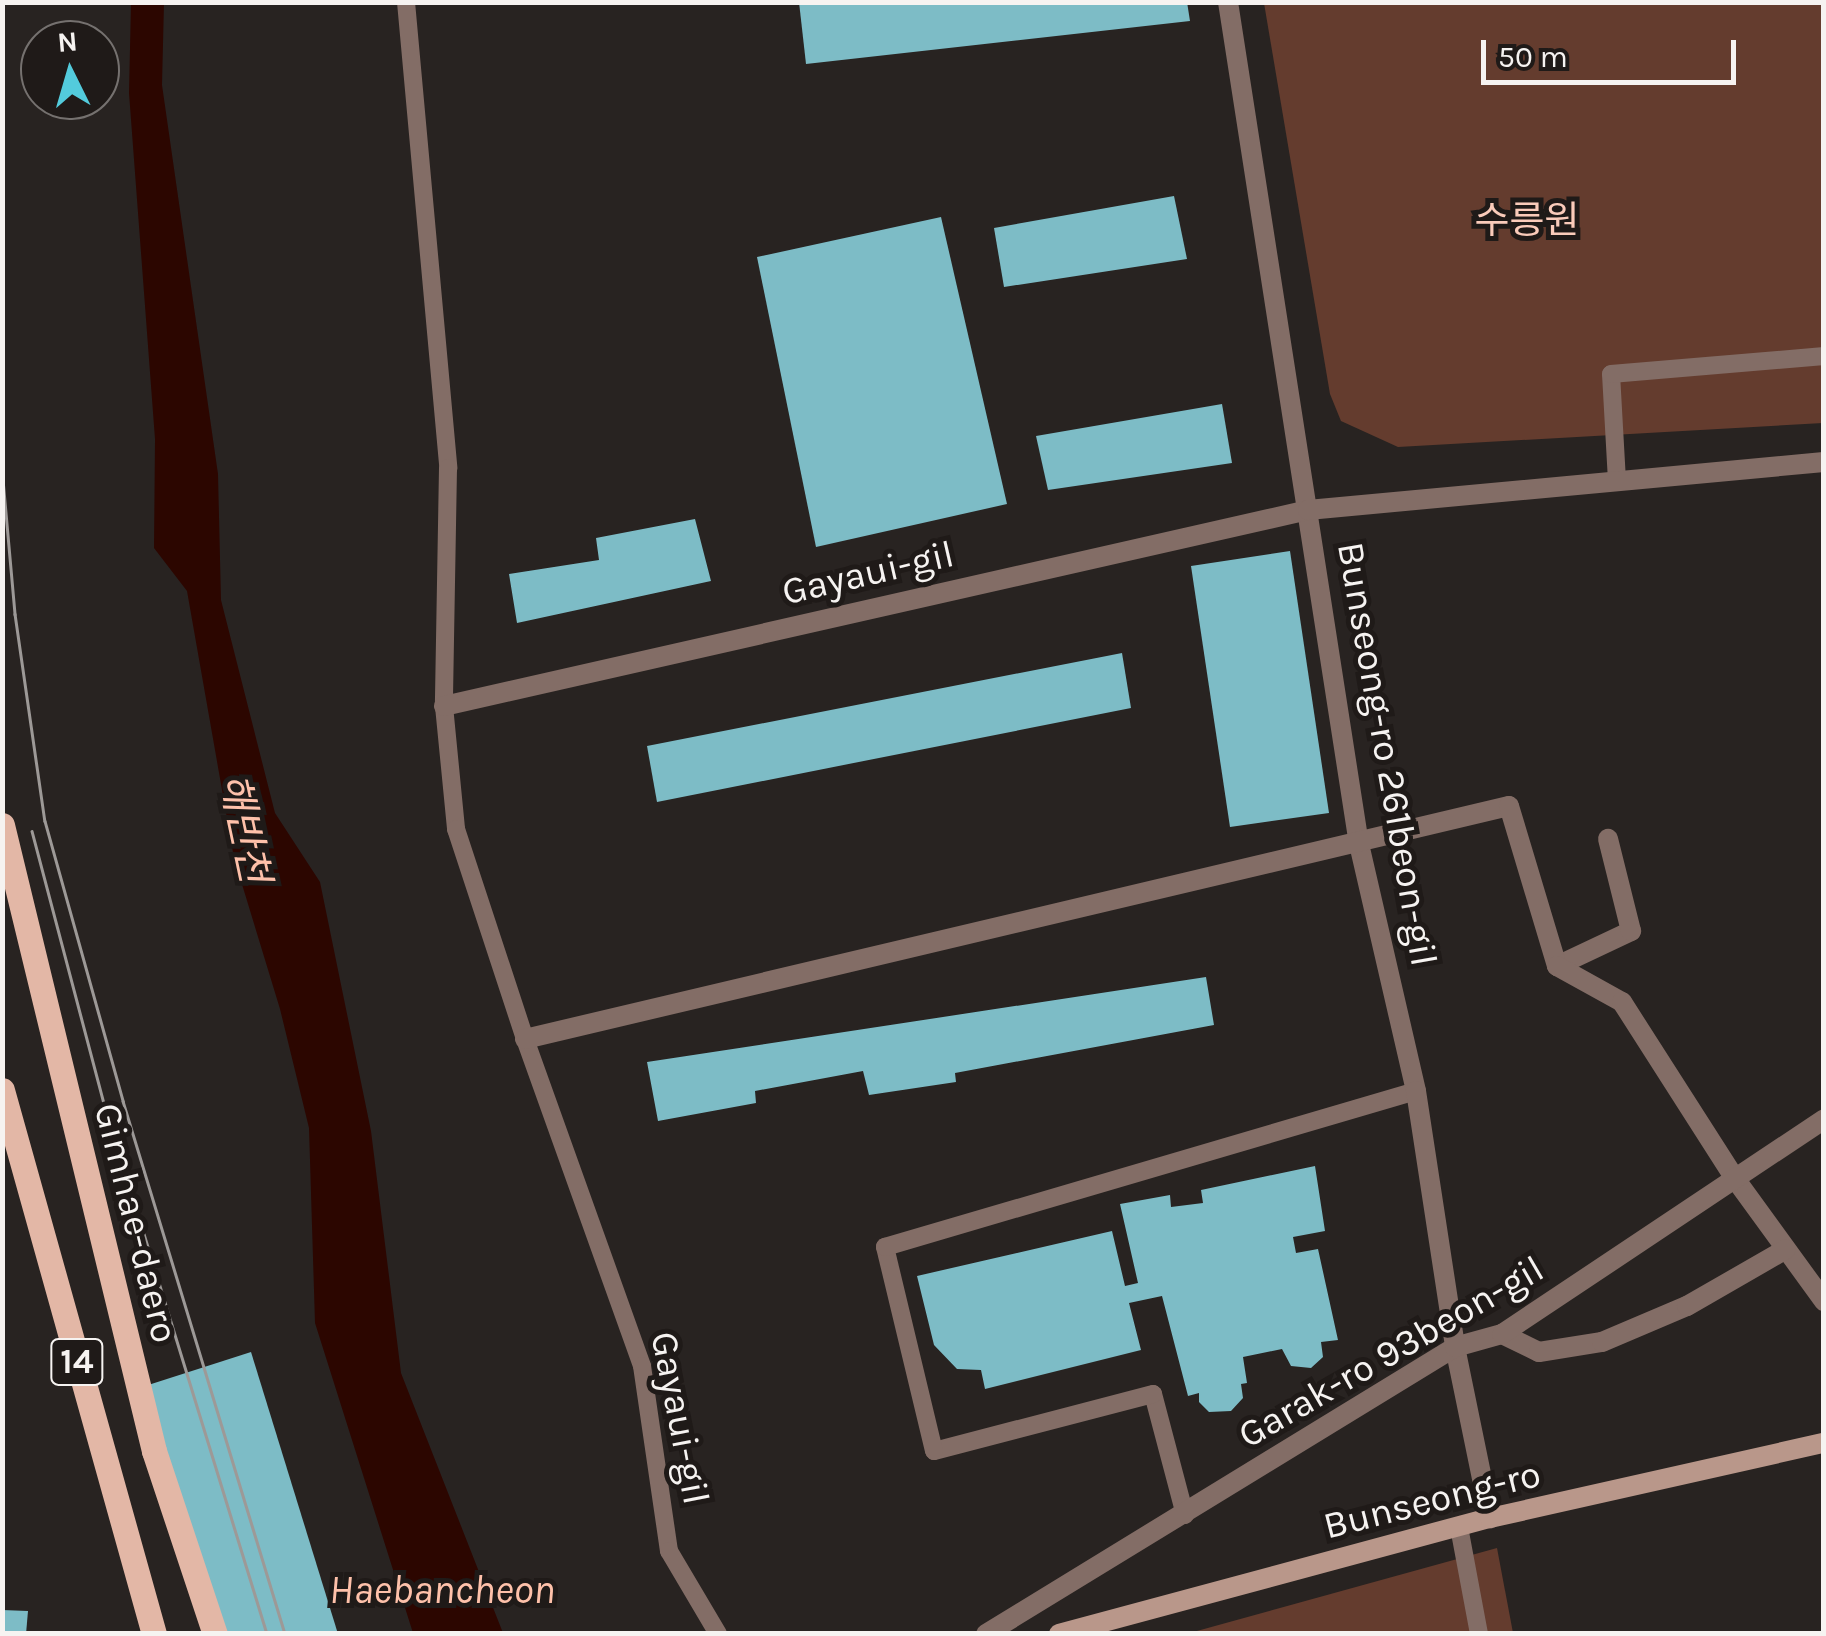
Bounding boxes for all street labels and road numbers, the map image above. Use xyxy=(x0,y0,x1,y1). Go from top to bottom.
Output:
street label: Gayaui-gil xyxy=(778,531,958,615)
street label: Bunseong-ro 261beon-gil xyxy=(1327,538,1447,970)
street label: Gimhae-daero xyxy=(84,1098,188,1348)
street label: Garak-ro 93beon-gil xyxy=(1230,1246,1552,1458)
street label: Gayaui-gil xyxy=(641,1328,719,1508)
road number: 14 xyxy=(50,1332,104,1392)
street label: Bunseong-ro xyxy=(1319,1451,1545,1549)

